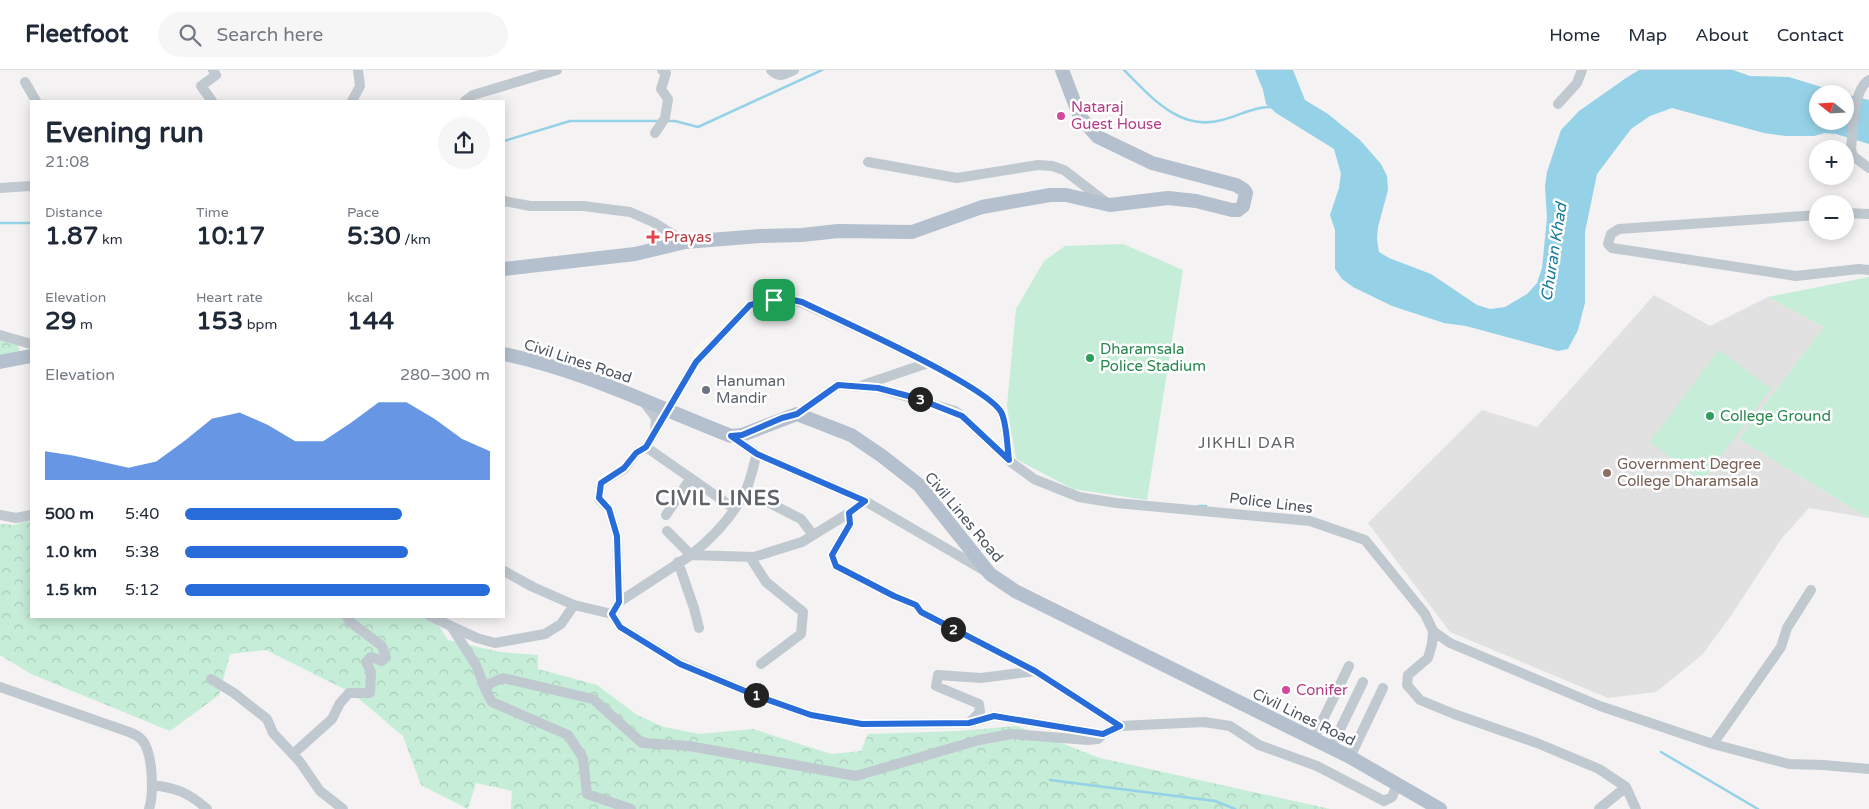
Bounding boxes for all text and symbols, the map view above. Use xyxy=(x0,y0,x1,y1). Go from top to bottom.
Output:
search box xyxy=(158,12,508,57)
text: Fleetfoot xyxy=(25,20,128,49)
icon: search xyxy=(176,21,204,49)
text: Search here xyxy=(216,24,323,46)
text: Home xyxy=(1549,24,1600,46)
text: Map xyxy=(1628,24,1667,46)
text: About xyxy=(1695,24,1749,46)
text: Contact xyxy=(1777,24,1844,46)
north arrow xyxy=(1809,85,1854,130)
map controls xyxy=(1809,85,1854,240)
place label: Nataraj Guest House xyxy=(1071,98,1162,133)
marker: Nataraj Guest House xyxy=(1055,110,1067,122)
text: Evening run xyxy=(45,116,204,150)
button: share xyxy=(438,117,490,169)
button: + xyxy=(1809,140,1854,185)
text: 21:08 xyxy=(45,152,89,172)
button: − xyxy=(1809,195,1854,240)
water label: Churan Khad xyxy=(1536,200,1572,303)
text: Distance xyxy=(45,204,103,221)
text: Time xyxy=(196,204,229,221)
text: Pace xyxy=(347,204,379,221)
text: 1.87 xyxy=(45,221,98,251)
text: 10:17 xyxy=(196,221,265,251)
text: 5:30 xyxy=(347,221,401,251)
place label: Prayas xyxy=(664,228,712,246)
marker: Prayas xyxy=(646,230,660,244)
text: km xyxy=(98,231,123,248)
text: /km xyxy=(401,231,431,248)
pin xyxy=(753,279,795,321)
icon: arrive xyxy=(760,286,788,314)
text: Elevation xyxy=(45,289,106,306)
text: Heart rate xyxy=(196,289,263,306)
text: kcal xyxy=(347,289,373,306)
text: 29 xyxy=(45,306,76,336)
text: 153 xyxy=(196,306,243,336)
text: 144 xyxy=(347,306,394,336)
text: m xyxy=(76,316,93,333)
text: bpm xyxy=(243,316,277,333)
street label: Civil Lines Road xyxy=(522,335,634,387)
place label: Dharamsala Police Stadium xyxy=(1100,340,1206,375)
marker: Dharamsala Police Stadium xyxy=(1084,352,1096,364)
text: Elevation xyxy=(45,365,115,385)
text: 280–300 m xyxy=(400,365,490,385)
place label: Hanuman Mandir xyxy=(716,372,785,407)
marker: Hanuman Mandir xyxy=(700,384,712,396)
pin: 3 xyxy=(908,386,932,412)
text: 3 xyxy=(916,391,925,408)
place label: College Ground xyxy=(1720,407,1831,425)
marker: College Ground xyxy=(1704,410,1716,422)
district label: JIKHLI DAR xyxy=(1198,433,1296,453)
place label: Government Degree College Dharamsala xyxy=(1617,455,1761,490)
marker: Government Degree College Dharamsala xyxy=(1601,467,1613,479)
street label: Civil Lines Road xyxy=(921,468,1007,566)
district label: CIVIL LINES xyxy=(655,487,781,511)
street label: Police Lines xyxy=(1228,489,1314,517)
text: 500 m xyxy=(45,504,94,524)
text: 5:40 xyxy=(125,504,159,524)
text: 1.0 km xyxy=(45,542,97,562)
text: 5:38 xyxy=(125,542,159,562)
text: 1.5 km xyxy=(45,580,97,600)
text: 5:12 xyxy=(125,580,159,600)
pin: 2 xyxy=(940,616,966,642)
text: 2 xyxy=(949,621,958,638)
place label: Conifer xyxy=(1296,681,1348,699)
pin: 1 xyxy=(744,682,768,708)
street label: Civil Lines Road xyxy=(1250,684,1358,750)
marker: Conifer xyxy=(1280,684,1292,696)
text: 1 xyxy=(752,687,761,704)

